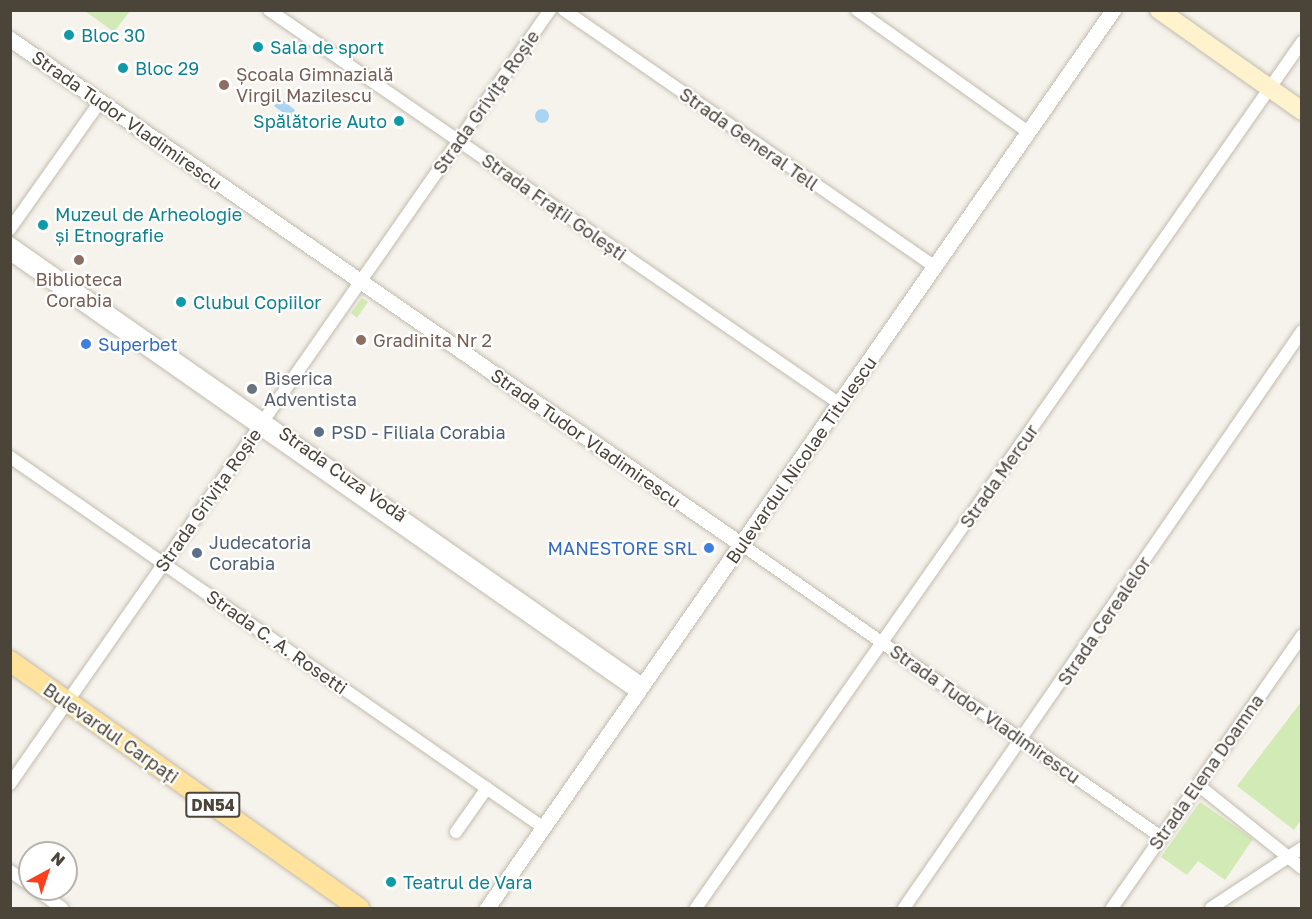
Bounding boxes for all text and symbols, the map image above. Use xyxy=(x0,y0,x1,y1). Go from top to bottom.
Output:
place label: Bloc 30 xyxy=(81,24,145,46)
street label: Strada Grivița Roșie xyxy=(428,26,544,178)
marker: Bloc 30 xyxy=(62,28,76,42)
place label: Sala de sport xyxy=(270,36,384,58)
marker: Sala de sport xyxy=(251,40,265,54)
street label: Strada Tudor Vladimirescu xyxy=(28,46,226,194)
place label: Bloc 29 xyxy=(135,57,199,79)
marker: Bloc 29 xyxy=(116,61,130,75)
place label: Școala Gimnazială Virgil Mazilescu xyxy=(236,64,394,106)
marker: Școala Gimnazială Virgil Mazilescu xyxy=(217,78,231,92)
street label: Strada General Tell xyxy=(675,83,823,195)
place label: Spălătorie Auto xyxy=(253,110,387,132)
marker: Spălătorie Auto xyxy=(392,114,406,128)
street label: Strada Frații Golești xyxy=(478,149,630,265)
place label: Muzeul de Arheologie și Etnografie xyxy=(55,204,242,246)
marker: Muzeul de Arheologie și Etnografie xyxy=(36,218,50,232)
marker: Biblioteca Corabia xyxy=(72,253,86,267)
place label: Biblioteca Corabia xyxy=(36,269,122,312)
place label: Clubul Copiilor xyxy=(193,291,321,313)
marker: Clubul Copiilor xyxy=(174,295,188,309)
place label: Gradinita Nr 2 xyxy=(373,329,492,351)
place label: Superbet xyxy=(98,333,178,355)
marker: Gradinita Nr 2 xyxy=(354,333,368,347)
marker: Superbet xyxy=(79,337,93,351)
street label: Bulevardul Nicolae Titulescu xyxy=(721,352,881,568)
street label: Strada Tudor Vladimirescu xyxy=(487,364,685,512)
place label: Biserica Adventista xyxy=(264,368,357,410)
marker: Biserica Adventista xyxy=(245,382,259,396)
street label: Strada Mercur xyxy=(955,420,1043,532)
place label: PSD - Filiala Corabia xyxy=(331,421,506,443)
street label: Strada Cuza Vodă xyxy=(275,422,411,526)
street label: Strada Grivița Roșie xyxy=(150,424,266,576)
marker: PSD - Filiala Corabia xyxy=(312,425,326,439)
place label: Judecatoria Corabia xyxy=(209,532,311,574)
place label: MANESTORE SRL xyxy=(548,537,697,559)
marker: MANESTORE SRL xyxy=(702,541,716,555)
marker: Judecatoria Corabia xyxy=(190,546,204,560)
street label: Strada Cerealelor xyxy=(1053,553,1155,689)
street label: Strada C. A. Rosetti xyxy=(202,585,352,699)
street label: Strada Tudor Vladimirescu xyxy=(886,640,1084,788)
street label: Bulevardul Carpați xyxy=(39,678,183,788)
street label: Strada Elena Doamna xyxy=(1144,690,1268,854)
road number: DN54 xyxy=(184,792,242,818)
north arrow xyxy=(18,841,78,901)
text: N xyxy=(47,847,69,870)
place label: Teatrul de Vara xyxy=(403,871,533,893)
marker: Teatrul de Vara xyxy=(384,875,398,889)

